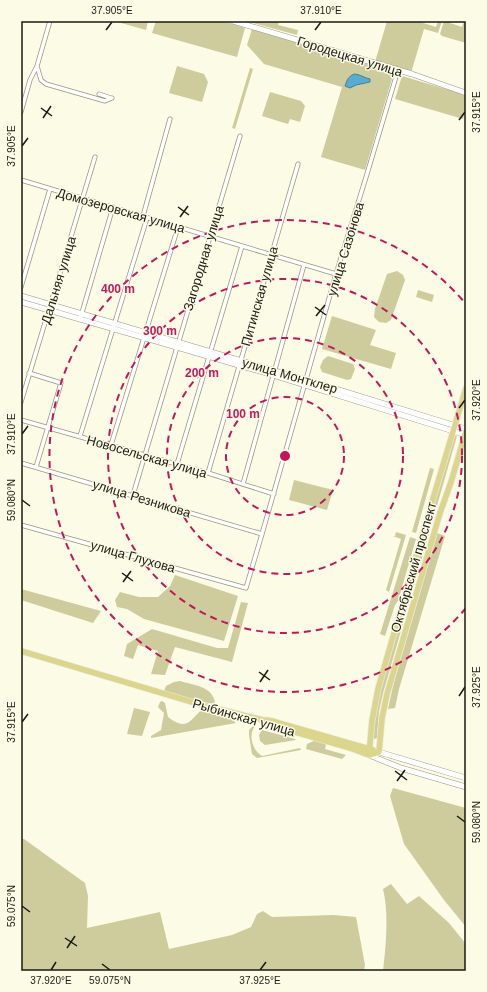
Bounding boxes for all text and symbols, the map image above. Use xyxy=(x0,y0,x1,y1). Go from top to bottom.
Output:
text: 37.905°E xyxy=(91,5,133,16)
text: 37.910°E xyxy=(300,5,342,16)
street label: Городецкая улица xyxy=(295,33,405,80)
text: 37.915°E xyxy=(471,91,482,133)
text: 37.905°E xyxy=(6,125,17,167)
street label: Домозеровская улица xyxy=(55,185,187,236)
street label: улица Сазонова xyxy=(324,200,367,298)
street label: Загородная улица xyxy=(180,203,227,313)
street label: Дальняя улица xyxy=(38,234,79,326)
street label: Питинская улица xyxy=(238,244,281,348)
text: 400 m xyxy=(101,282,135,296)
text: 300 m xyxy=(143,324,177,338)
street label: улица Монтклер xyxy=(240,355,339,396)
text: 200 m xyxy=(185,366,219,380)
text: 37.920°E xyxy=(471,379,482,421)
text: 100 m xyxy=(226,407,260,421)
text: 37.910°E xyxy=(6,413,17,455)
street label: Новосельская улица xyxy=(85,432,209,481)
centre of rings xyxy=(278,449,292,463)
street label: улица Резникова xyxy=(91,476,193,521)
text: 59.080°N xyxy=(6,479,17,521)
street label: Октябрьский проспект xyxy=(388,500,439,634)
street label: улица Глухова xyxy=(89,537,178,576)
text: 37.925°E xyxy=(471,666,482,708)
street label: Рыбинская улица xyxy=(191,696,298,740)
text: 37.915°E xyxy=(6,701,17,743)
text: 59.080°N xyxy=(471,801,482,843)
text: 59.075°N xyxy=(6,885,17,927)
text: 37.920°E xyxy=(30,975,72,986)
text: 59.075°N xyxy=(89,975,131,986)
text: 37.925°E xyxy=(239,975,281,986)

